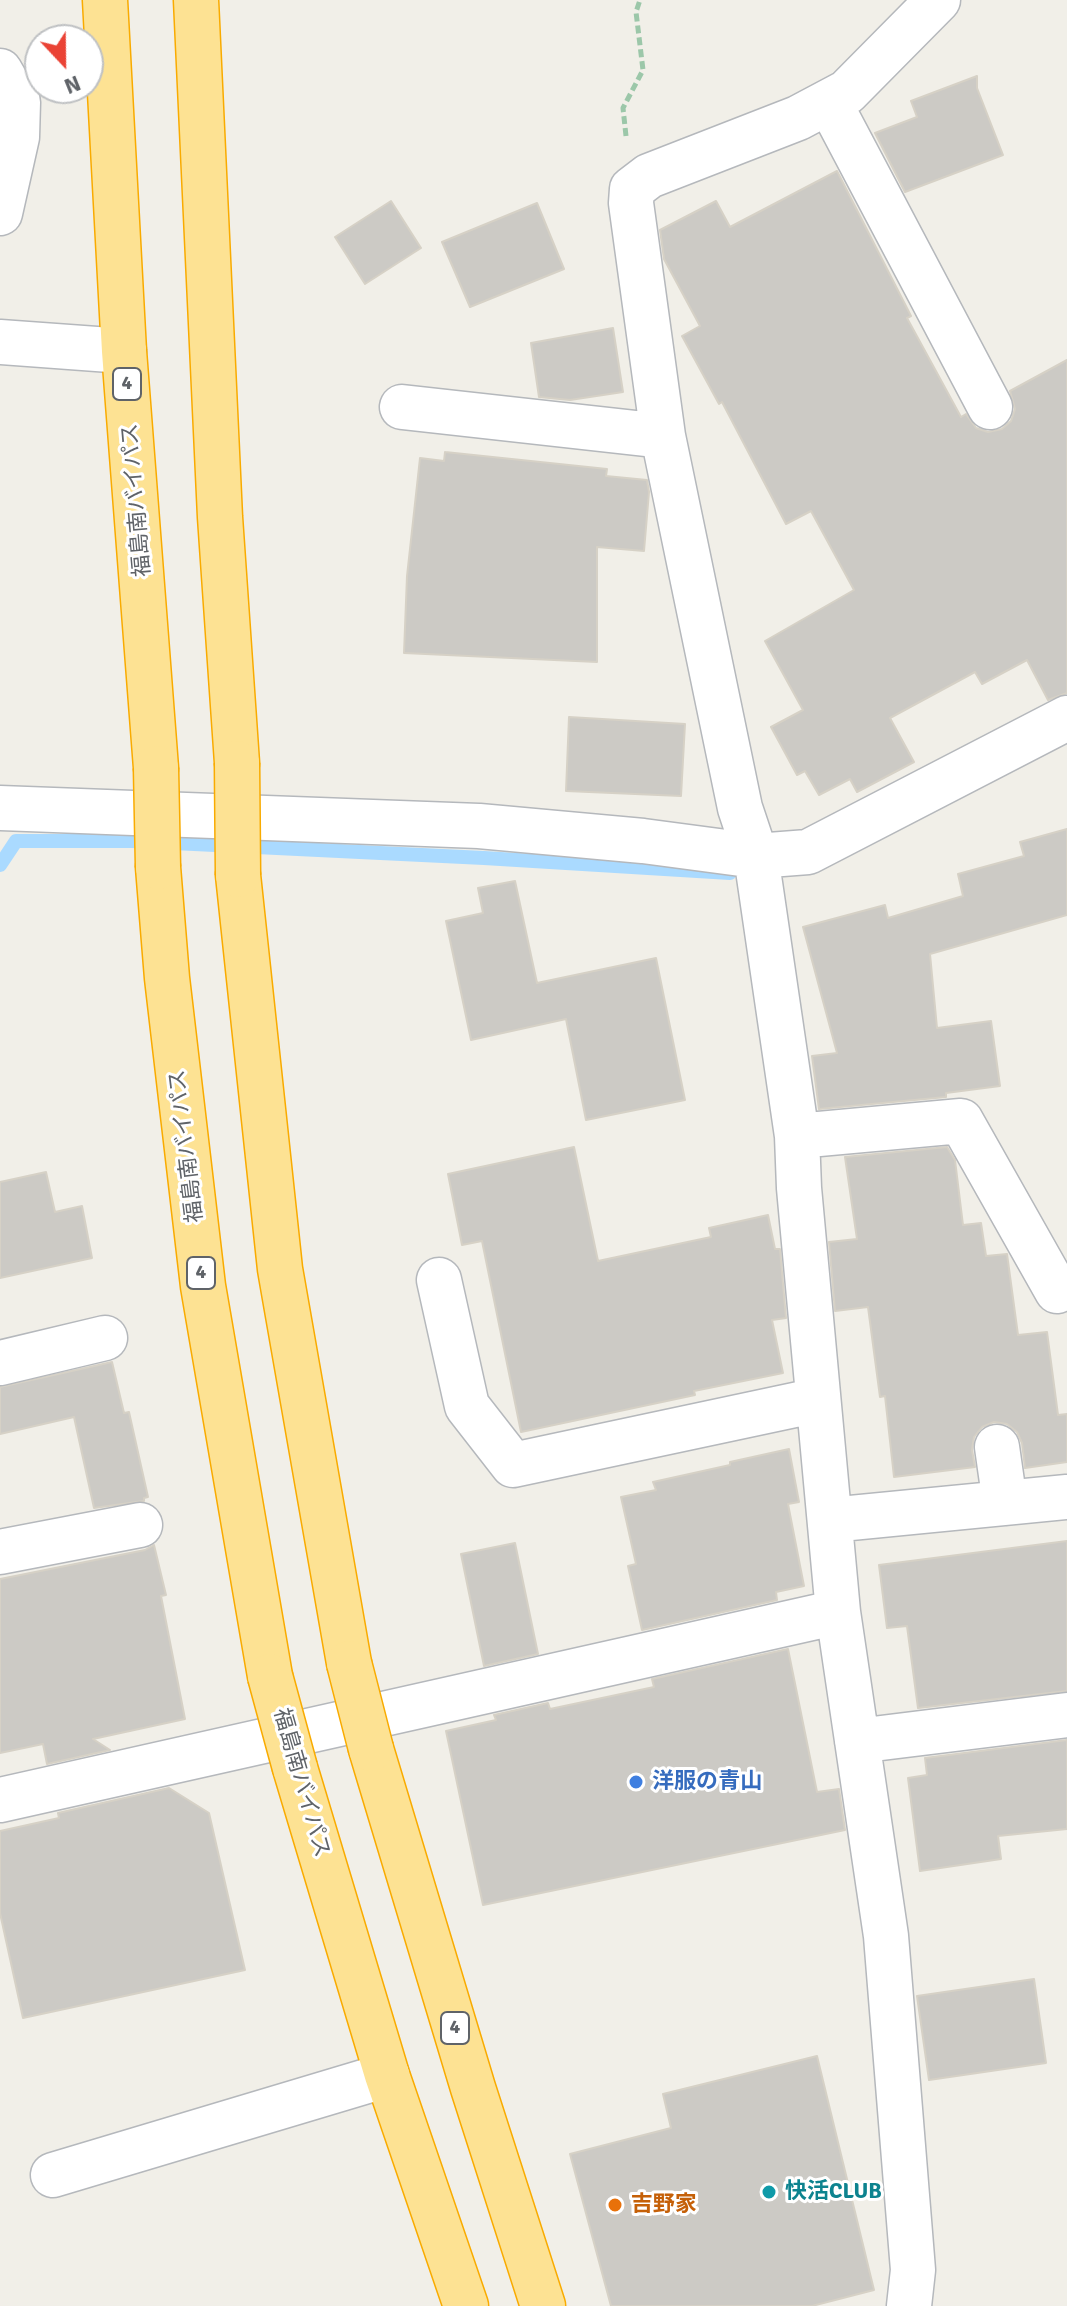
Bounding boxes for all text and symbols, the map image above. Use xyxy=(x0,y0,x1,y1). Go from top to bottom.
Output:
north arrow xyxy=(24,24,104,104)
text: N xyxy=(60,69,85,100)
road number: 4 xyxy=(113,368,141,400)
street label: 福島南バイパス xyxy=(117,422,157,578)
street label: 福島南バイパス xyxy=(165,1068,209,1224)
road number: 4 xyxy=(187,1257,215,1289)
street label: 福島南バイパス xyxy=(267,1705,335,1861)
place label: 洋服の青山 xyxy=(652,1769,762,1795)
marker: 洋服の青山 xyxy=(627,1773,645,1791)
road number: 4 xyxy=(441,2012,469,2044)
place label: 快活CLUB xyxy=(785,2179,882,2205)
marker: 快活CLUB xyxy=(760,2183,778,2201)
place label: 吉野家 xyxy=(631,2192,697,2218)
marker: 吉野家 xyxy=(606,2196,624,2214)

